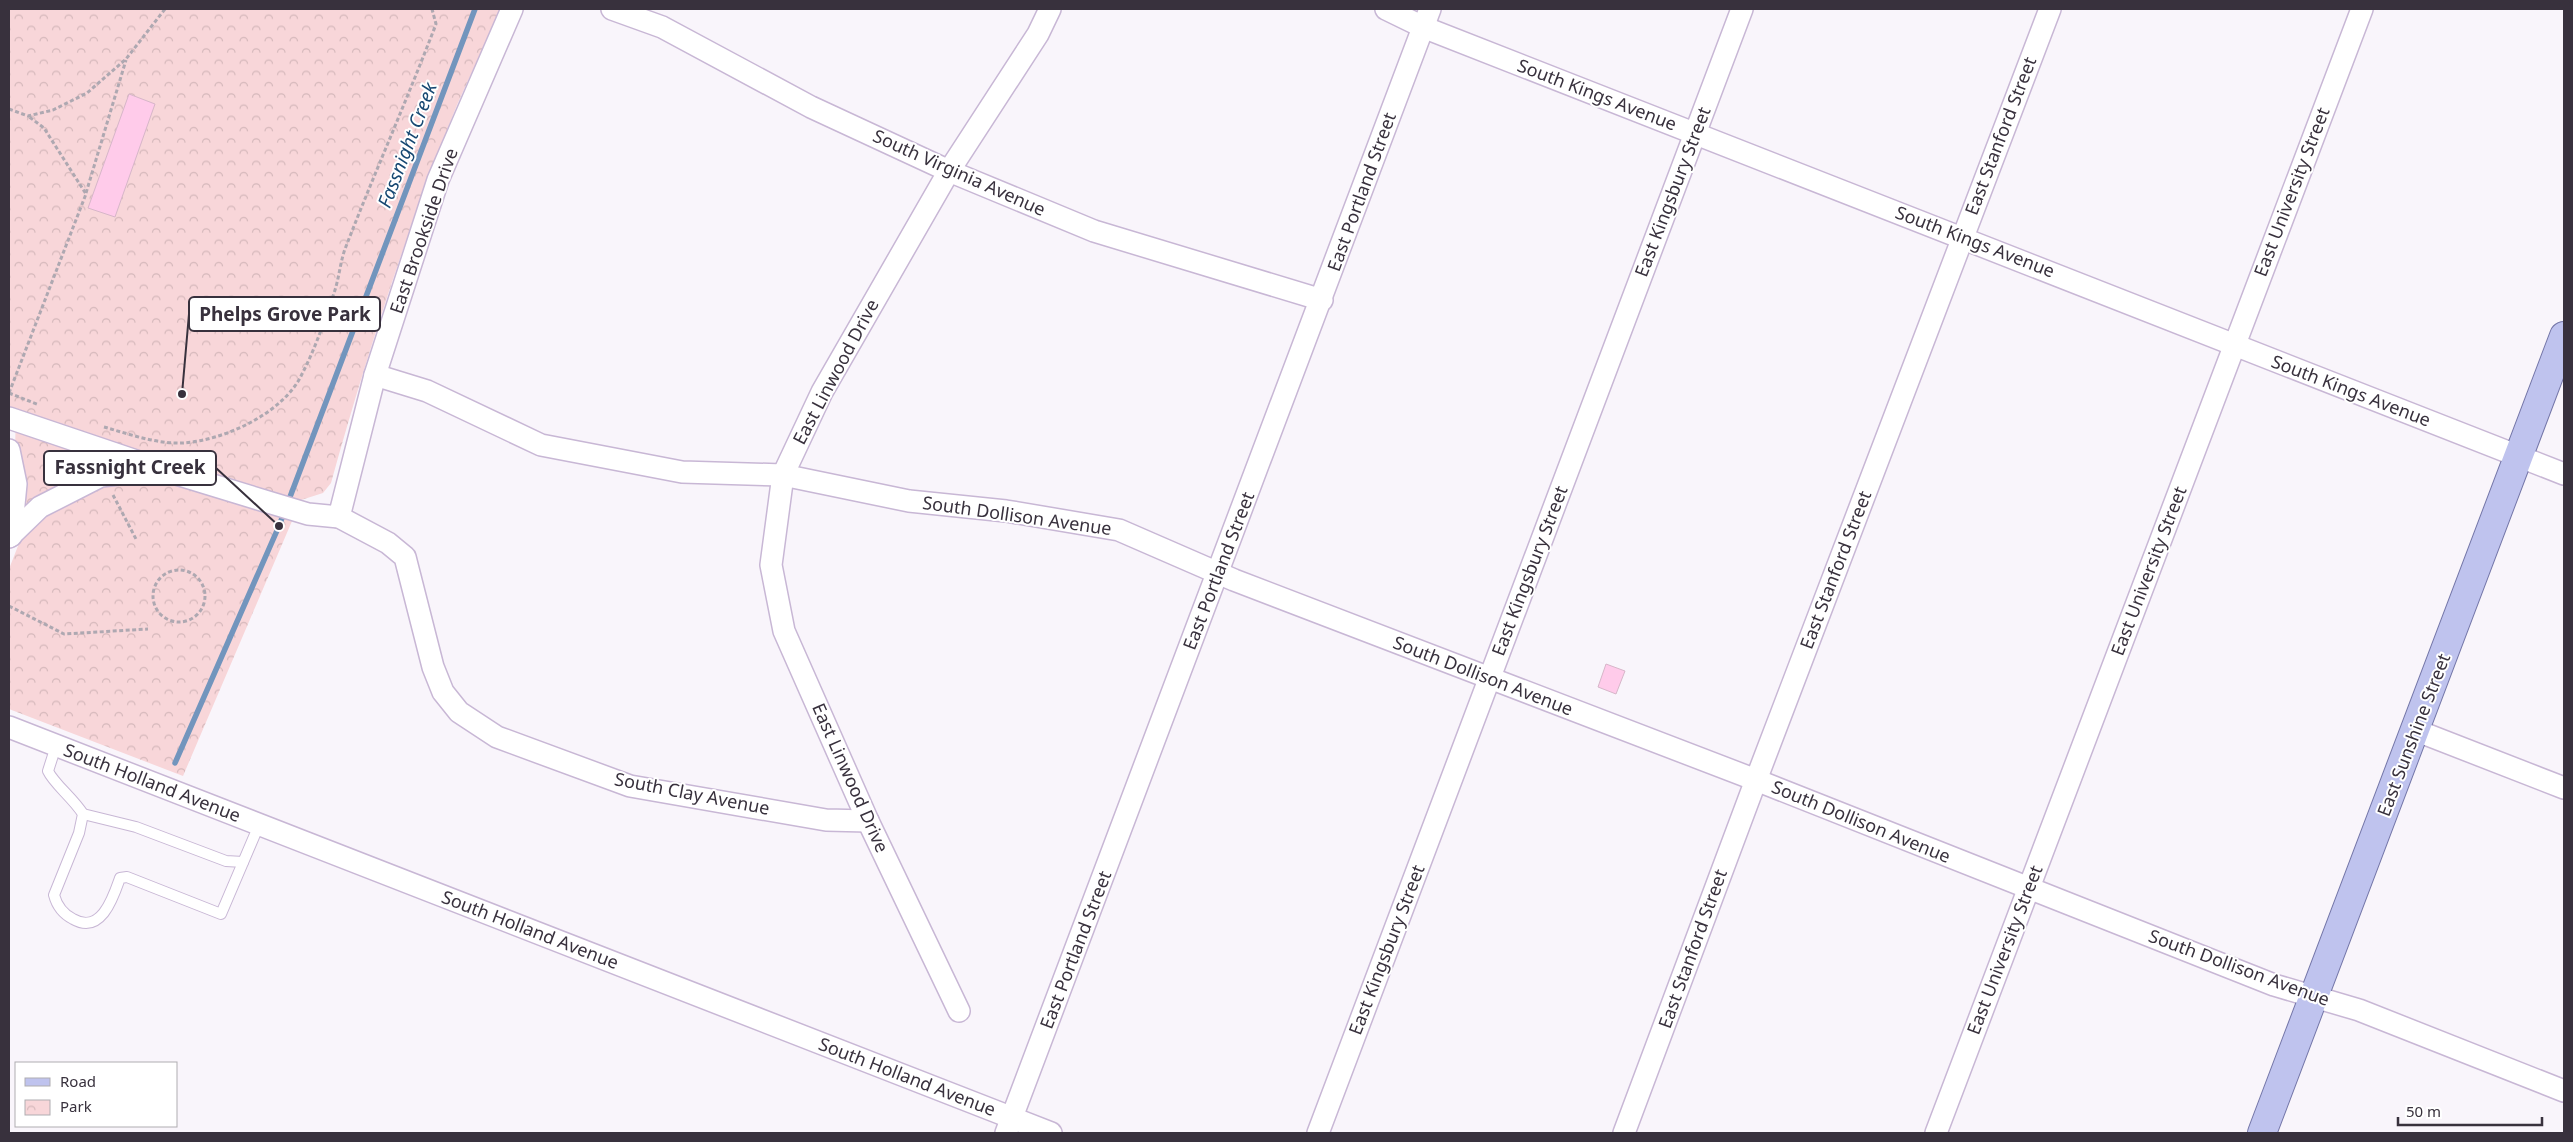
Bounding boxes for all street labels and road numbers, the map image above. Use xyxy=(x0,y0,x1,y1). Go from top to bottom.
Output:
street label: South Kings Avenue xyxy=(1514,53,1680,135)
street label: East Stanford Street xyxy=(1959,53,2041,218)
street label: East Kingsbury Street xyxy=(1629,103,1716,280)
street label: East University Street xyxy=(2248,103,2335,280)
street label: East Portland Street xyxy=(1321,108,1401,274)
street label: South Virginia Avenue xyxy=(869,123,1049,221)
street label: East Brookside Drive xyxy=(383,145,463,317)
street label: South Kings Avenue xyxy=(1892,200,2058,282)
street label: East Linwood Drive xyxy=(787,295,884,448)
street label: South Kings Avenue xyxy=(2268,349,2434,431)
street label: East Kingsbury Street xyxy=(1486,482,1573,659)
street label: East University Street xyxy=(2105,482,2192,659)
street label: East Stanford Street xyxy=(1794,487,1876,652)
street label: East Portland Street xyxy=(1177,488,1259,653)
street label: South Dollison Avenue xyxy=(921,490,1113,540)
street label: South Dollison Avenue xyxy=(1390,630,1577,720)
street label: East Sunshine Street xyxy=(2371,649,2455,820)
street label: East Linwood Drive xyxy=(807,699,895,856)
street label: South Holland Avenue xyxy=(60,737,244,827)
street label: South Clay Avenue xyxy=(613,766,772,820)
street label: South Dollison Avenue xyxy=(1768,774,1954,868)
street label: East Kingsbury Street xyxy=(1343,861,1430,1038)
street label: East University Street xyxy=(1961,861,2048,1038)
street label: East Stanford Street xyxy=(1652,865,1732,1032)
street label: East Portland Street xyxy=(1034,867,1116,1032)
street label: South Holland Avenue xyxy=(438,884,622,974)
street label: South Dollison Avenue xyxy=(2146,923,2333,1011)
street label: South Holland Avenue xyxy=(815,1031,999,1121)

